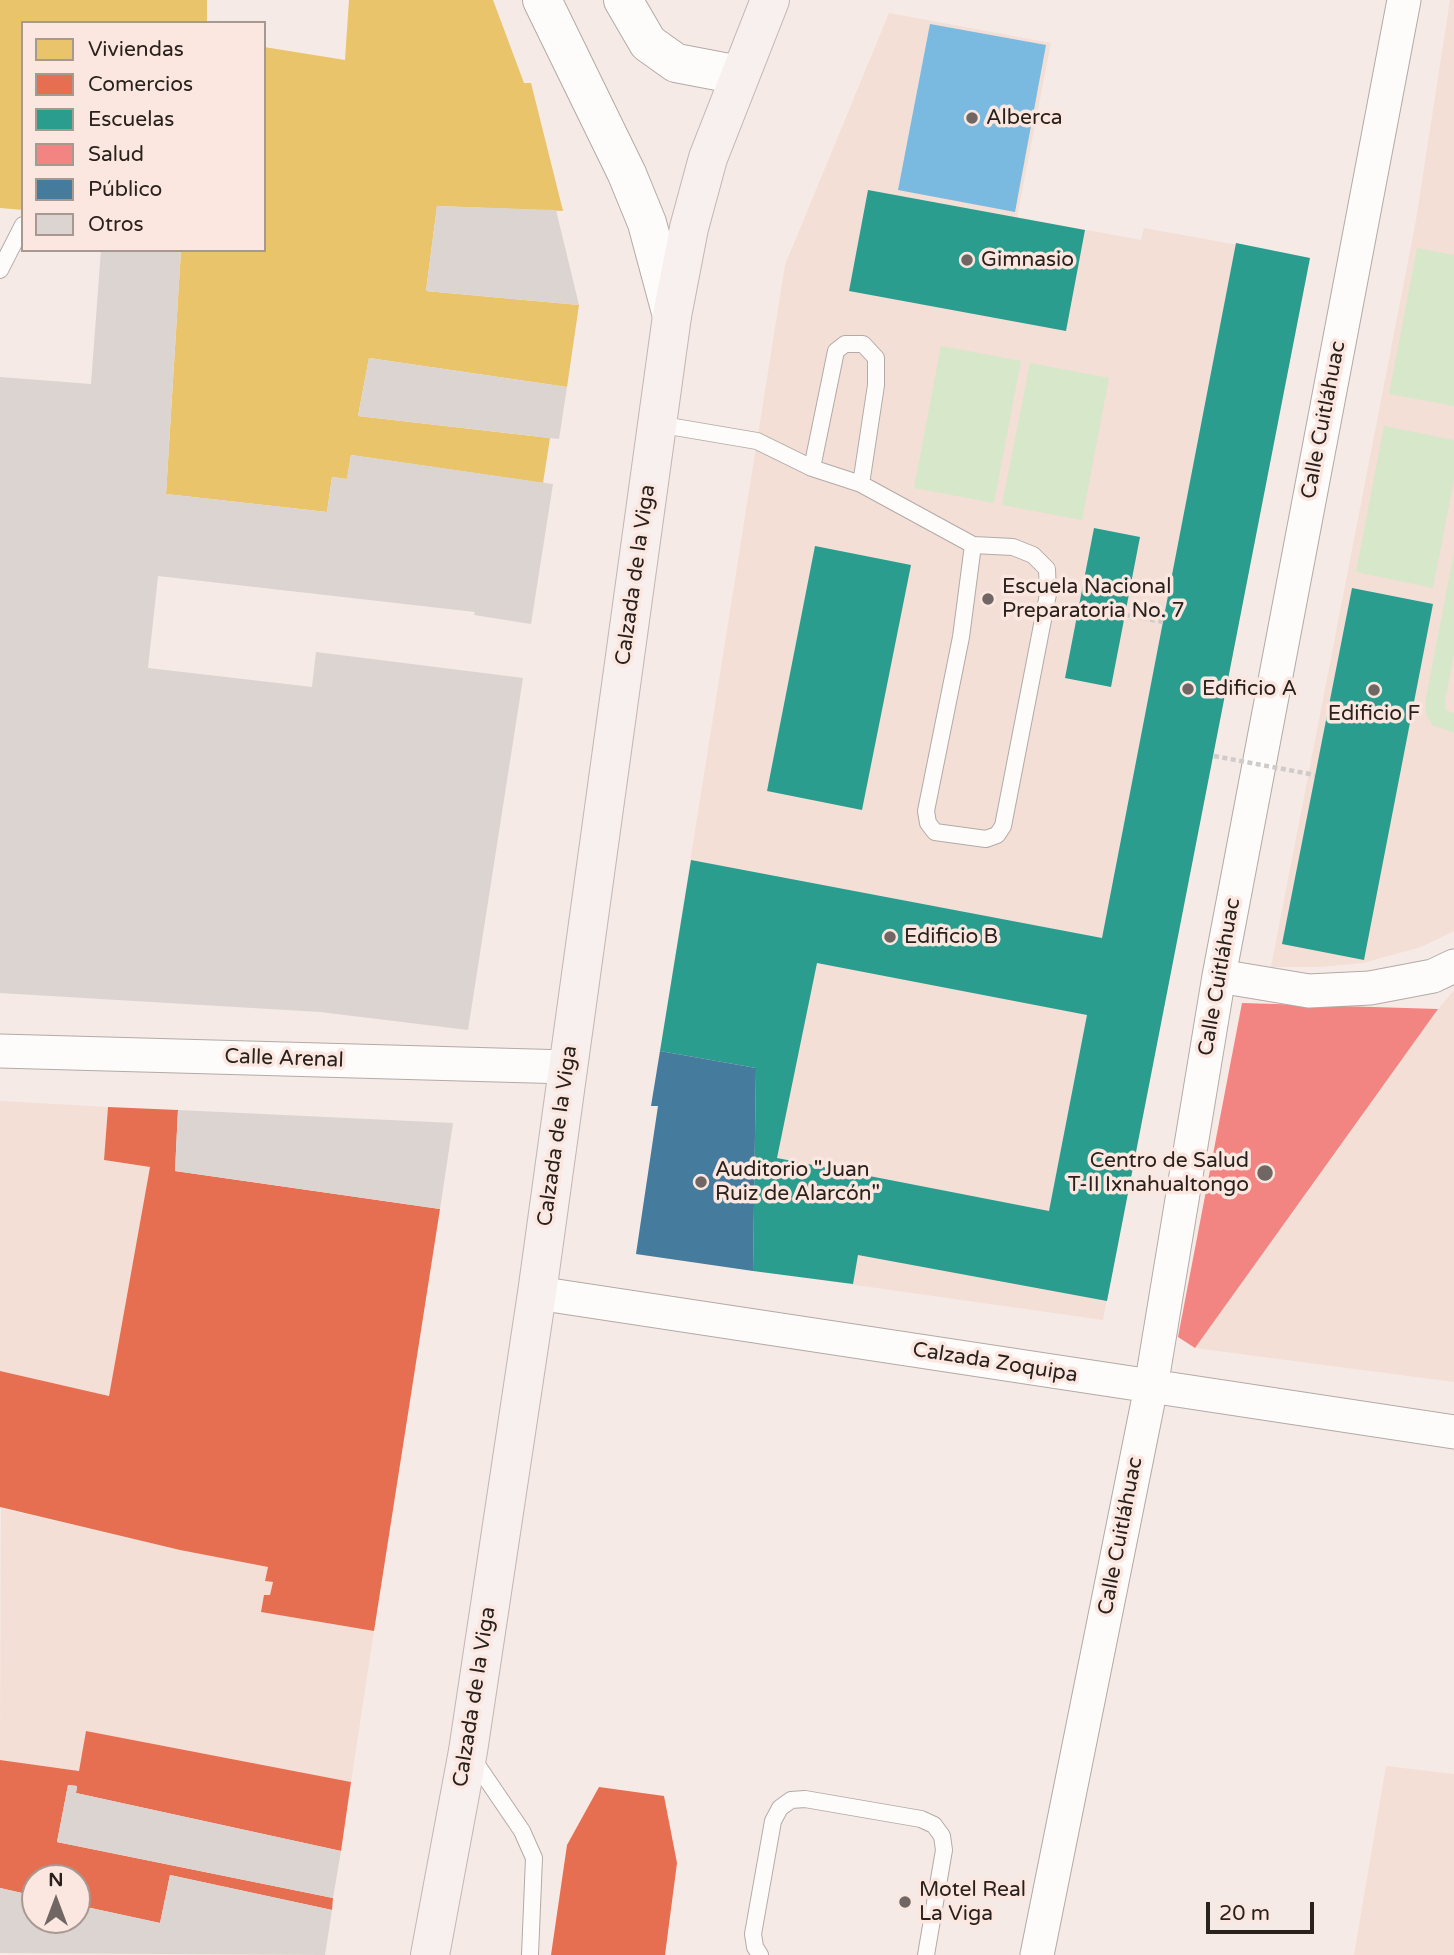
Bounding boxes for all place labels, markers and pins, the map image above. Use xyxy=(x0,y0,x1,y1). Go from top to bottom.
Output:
place label: Alberca xyxy=(986,105,1063,131)
marker: Alberca xyxy=(964,110,980,126)
place label: Gimnasio xyxy=(981,247,1074,273)
marker: Gimnasio xyxy=(959,252,975,268)
place label: Escuela Nacional Preparatoria No. 7 xyxy=(1002,574,1185,624)
marker: Escuela Nacional Preparatoria No. 7 xyxy=(980,591,996,607)
place label: Edificio A xyxy=(1202,676,1297,702)
marker: Edificio A xyxy=(1180,681,1196,697)
marker: Edificio F xyxy=(1366,682,1382,698)
place label: Edificio F xyxy=(1328,701,1420,727)
place label: Edificio B xyxy=(904,924,998,950)
marker: Edificio B xyxy=(882,929,898,945)
place label: Centro de Salud T-II Ixnahualtongo xyxy=(1068,1148,1249,1198)
place label: Auditorio "Juan Ruiz de Alarcón" xyxy=(715,1157,880,1207)
marker: Centro de Salud T-II Ixnahualtongo xyxy=(1255,1163,1275,1183)
marker: Auditorio "Juan Ruiz de Alarcón" xyxy=(693,1174,709,1190)
place label: Motel Real La Viga xyxy=(919,1877,1026,1927)
marker: Motel Real La Viga xyxy=(897,1894,913,1910)

